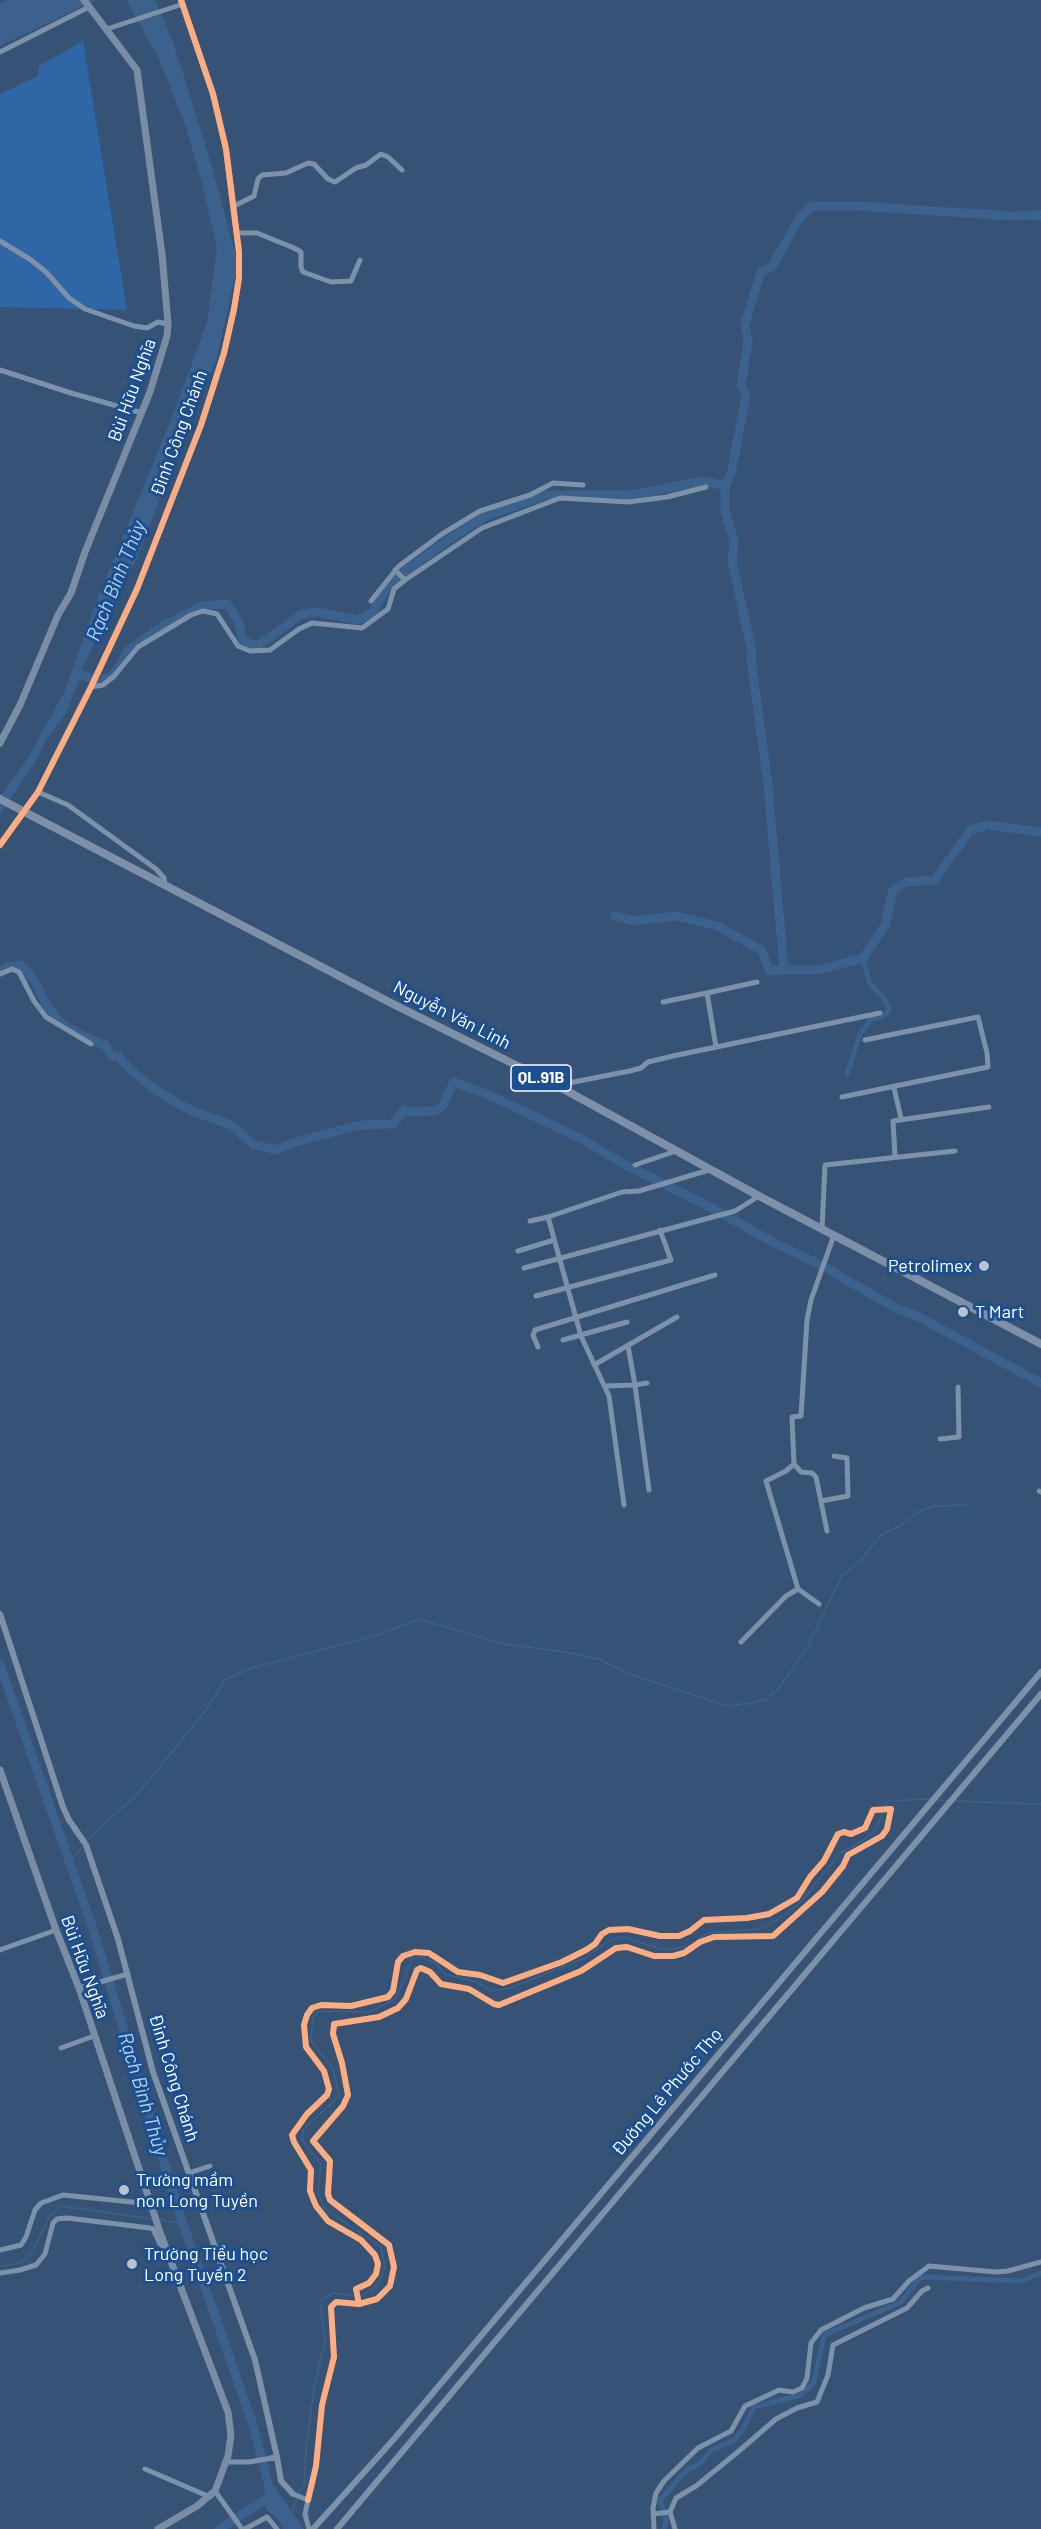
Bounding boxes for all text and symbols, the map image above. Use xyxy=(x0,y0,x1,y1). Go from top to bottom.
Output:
street label: Bùi Hữu Nghĩa xyxy=(103,335,161,445)
street label: Đinh Công Chánh xyxy=(146,367,212,499)
water label: Rạch Bình Thủy xyxy=(81,517,151,645)
street label: Nguyễn Văn Linh xyxy=(390,976,514,1054)
road number: QL.91B xyxy=(511,1065,571,1091)
place label: Petrolimex xyxy=(888,1255,972,1277)
marker: Petrolimex xyxy=(977,1259,991,1273)
place label: T Mart xyxy=(975,1301,1024,1323)
marker: T Mart xyxy=(956,1305,970,1319)
street label: Bùi Hữu Nghĩa xyxy=(56,1912,114,2022)
street label: Đinh Công Chánh xyxy=(144,2011,204,2145)
street label: Đường Lê Phước Thọ xyxy=(607,2024,727,2160)
water label: Rạch Bình Thủy xyxy=(113,2029,173,2159)
place label: Trường mầm non Long Tuyền xyxy=(136,2169,258,2212)
marker: Trường mầm non Long Tuyền xyxy=(117,2183,131,2197)
place label: Trường Tiểu học Long Tuyền 2 xyxy=(144,2243,268,2286)
marker: Trường Tiểu học Long Tuyền 2 xyxy=(125,2257,139,2271)

